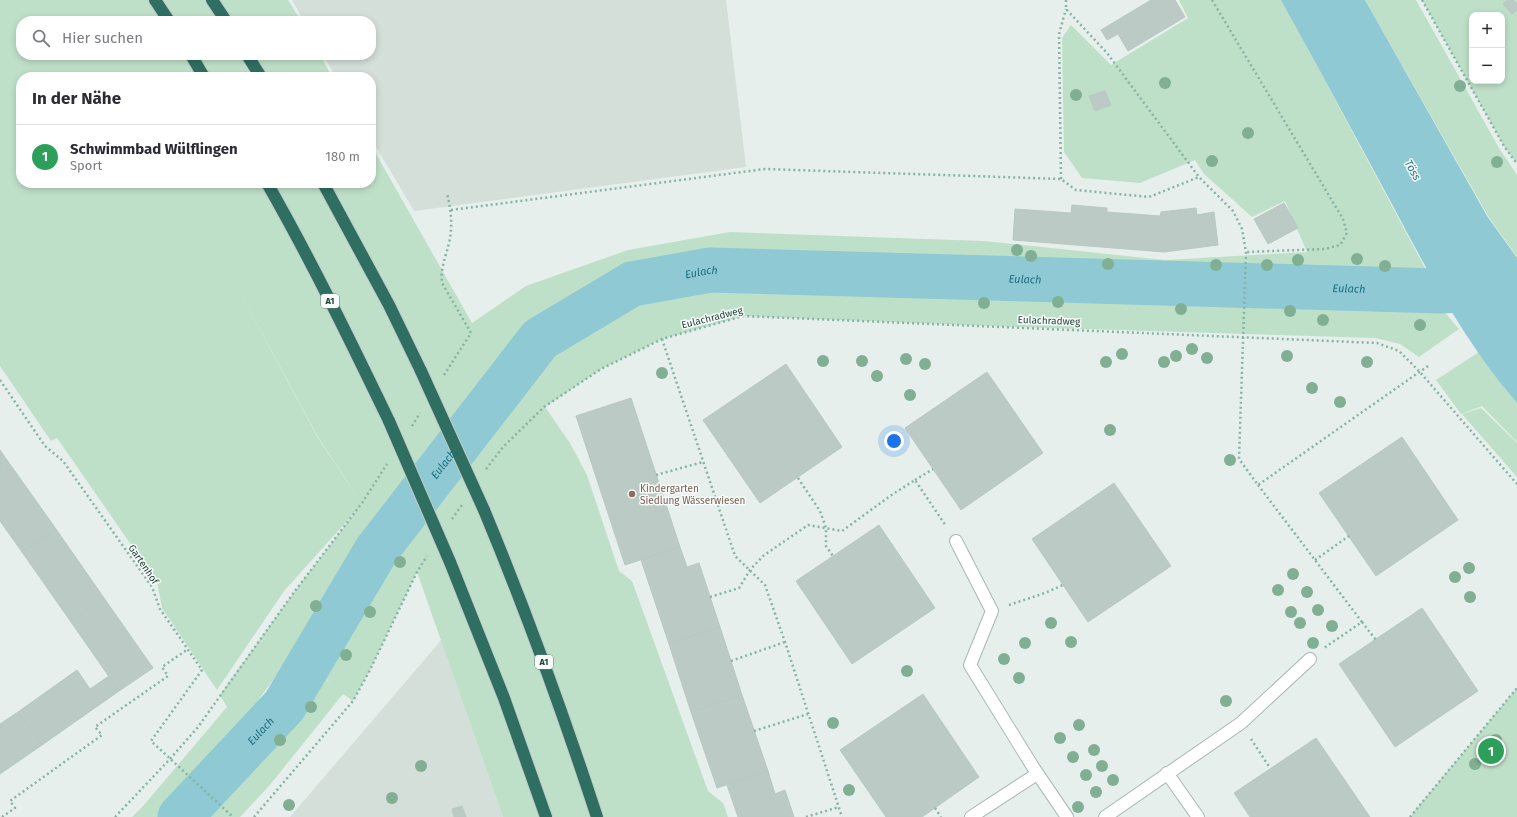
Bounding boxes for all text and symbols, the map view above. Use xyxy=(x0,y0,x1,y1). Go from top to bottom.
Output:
map controls xyxy=(1469,12,1505,84)
button: + xyxy=(1469,12,1505,48)
search box xyxy=(16,16,376,60)
icon: search xyxy=(30,27,52,49)
text: Hier suchen xyxy=(62,29,143,47)
button: − xyxy=(1469,48,1505,84)
text: In der Nähe xyxy=(32,88,121,109)
text: Schwimmbad Wülflingen xyxy=(70,140,238,158)
text: 1 xyxy=(42,149,48,164)
text: 180 m xyxy=(325,149,360,164)
text: Sport xyxy=(70,158,102,173)
water label: Töss xyxy=(1402,158,1423,183)
water label: Eulach xyxy=(684,264,718,281)
water label: Eulach xyxy=(1008,273,1042,287)
water label: Eulach xyxy=(1332,282,1366,296)
road number: A1 xyxy=(321,294,339,308)
street label: Eulachradweg xyxy=(680,304,745,331)
street label: Eulachradweg xyxy=(1017,314,1081,328)
your location xyxy=(884,431,904,451)
water label: Eulach xyxy=(428,448,459,482)
place label: Kindergarten Siedlung Wässerwiesen xyxy=(640,483,745,507)
marker: Kindergarten Siedlung Wässerwiesen xyxy=(627,489,637,499)
street label: Gartenhof xyxy=(125,542,161,587)
road number: A1 xyxy=(535,655,553,669)
water label: Eulach xyxy=(245,715,277,748)
pin: 1 xyxy=(1478,736,1504,766)

